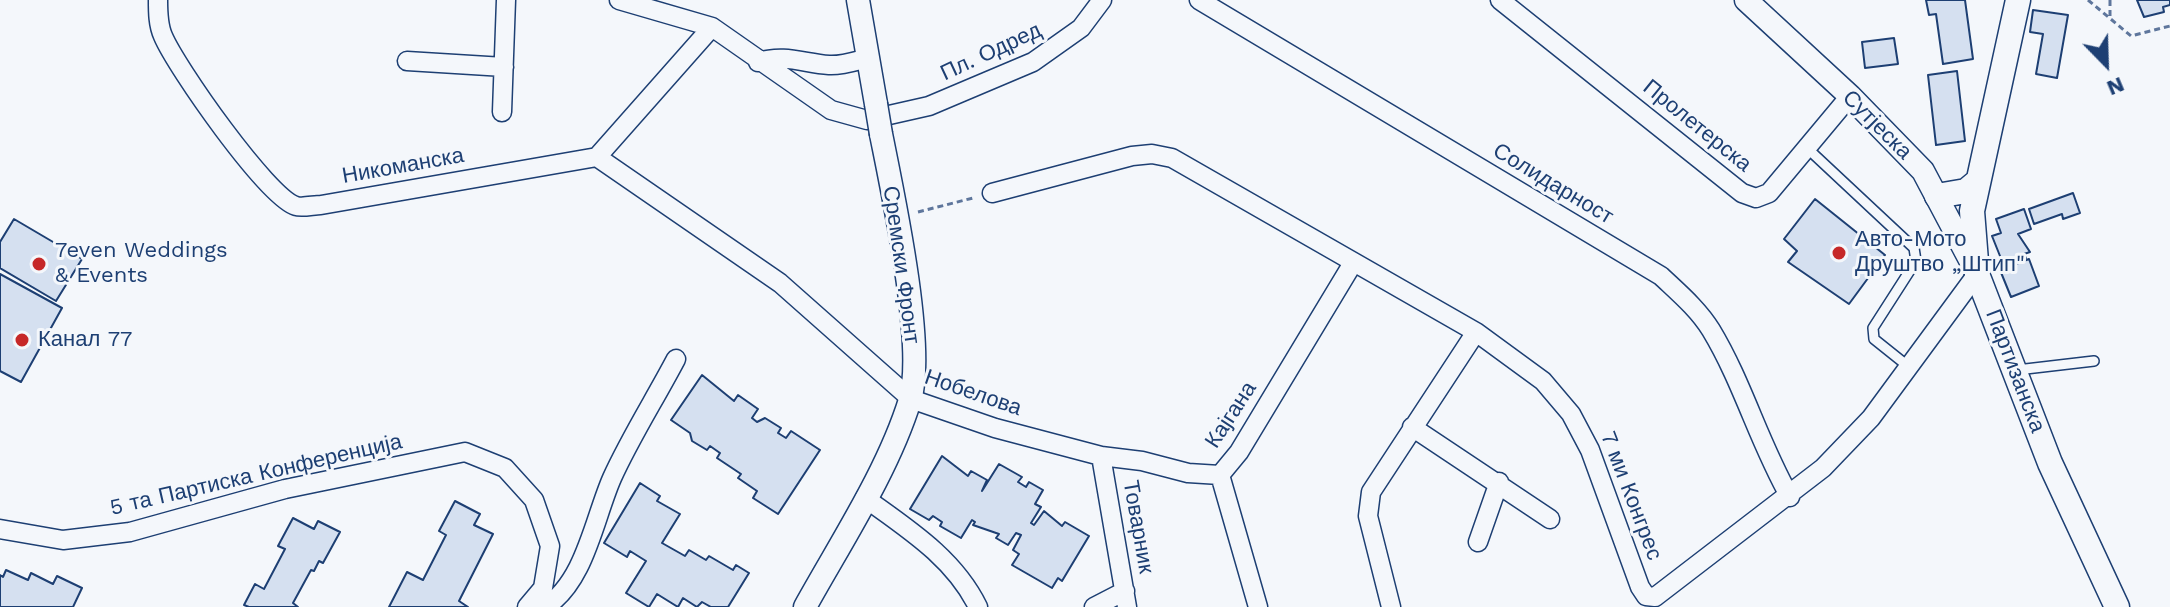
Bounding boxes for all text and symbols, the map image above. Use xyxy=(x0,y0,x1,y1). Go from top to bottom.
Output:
street label: Пл. Одред xyxy=(936,17,1046,87)
north arrow xyxy=(2066,24,2146,104)
text: N xyxy=(2103,72,2128,101)
street label: Пролетерска xyxy=(1637,74,1757,178)
street label: Сутјеска xyxy=(1837,85,1917,165)
street label: Солидарност xyxy=(1488,138,1618,230)
street label: Никоманска xyxy=(340,142,466,190)
street label: Сремски Фронт xyxy=(877,184,925,346)
place label: Авто-Мото Друштво „Штип" xyxy=(1855,227,2025,278)
place label: 7even Weddings & Events xyxy=(55,238,228,290)
marker: Авто-Мото Друштво „Штип" xyxy=(1830,244,1848,262)
marker: 7even Weddings & Events xyxy=(30,255,48,273)
street label: Партизанска xyxy=(1979,306,2051,436)
place label: Канал 77 xyxy=(38,327,132,353)
marker: Канал 77 xyxy=(13,331,31,349)
street label: Нобелова xyxy=(921,364,1025,422)
street label: Кајгана xyxy=(1200,377,1262,453)
street label: 7 ми Конгрес xyxy=(1594,428,1668,564)
street label: 5 та Партиска Конференција xyxy=(107,429,405,521)
street label: Товарник xyxy=(1117,478,1159,576)

